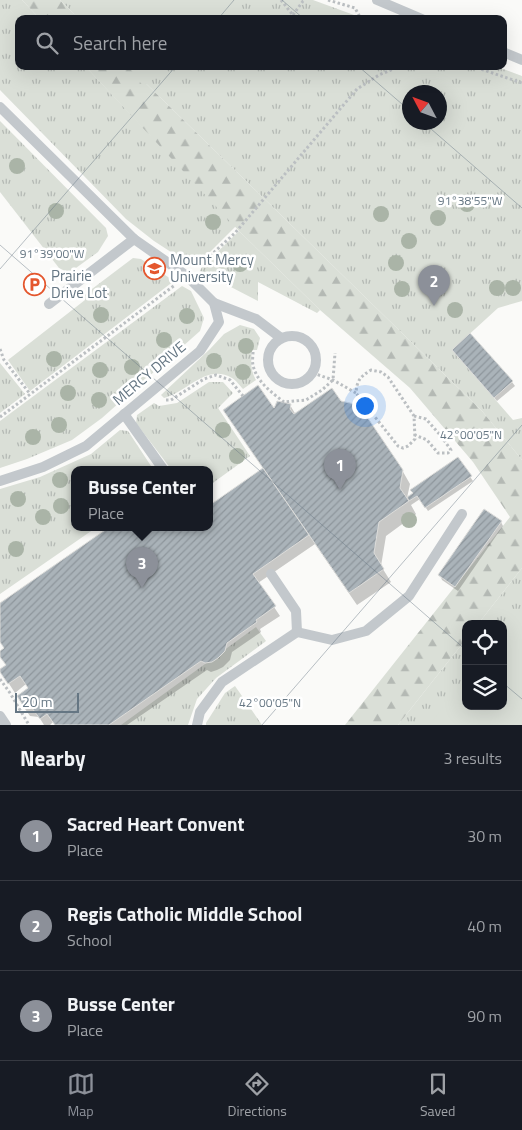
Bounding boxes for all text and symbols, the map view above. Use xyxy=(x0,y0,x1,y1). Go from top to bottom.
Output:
search box xyxy=(15,15,507,70)
text: Search here xyxy=(73,28,167,57)
icon: search xyxy=(33,29,61,57)
north arrow xyxy=(402,85,447,130)
text: 91°38'55"W xyxy=(438,191,503,210)
text: 91°39'00"W xyxy=(20,244,85,263)
place label: Mount Mercy University xyxy=(170,248,254,288)
school or university icon: Mount Mercy University xyxy=(142,256,166,280)
place label: Prairie Drive Lot xyxy=(51,264,108,304)
pin: 2 xyxy=(418,265,450,306)
parking icon: Prairie Drive Lot xyxy=(23,272,47,296)
street label: MERCY DRIVE xyxy=(107,335,191,411)
your location xyxy=(352,393,378,419)
text: 42°00'05"N xyxy=(440,425,502,444)
pin: 1 xyxy=(324,449,356,490)
popup xyxy=(71,466,213,531)
text: Busse Center xyxy=(88,472,196,501)
text: Place xyxy=(88,501,124,525)
pin: 3 xyxy=(126,547,158,588)
map controls xyxy=(462,620,507,710)
button: locate xyxy=(462,620,507,665)
button: layers xyxy=(462,665,507,710)
scale bar xyxy=(15,690,79,713)
text: 20 m xyxy=(22,691,52,712)
text: 42°00'05"N xyxy=(239,693,301,712)
text: Nearby xyxy=(20,742,85,774)
text: 3 results xyxy=(443,746,502,770)
text: Sacred Heart Convent xyxy=(67,809,244,838)
text: 1 xyxy=(32,824,40,848)
text: 30 m xyxy=(467,824,502,848)
text: Place xyxy=(67,838,103,862)
text: Regis Catholic Middle School xyxy=(67,899,303,928)
text: 2 xyxy=(32,914,40,938)
text: 40 m xyxy=(467,914,502,938)
text: School xyxy=(67,928,112,952)
text: Busse Center xyxy=(67,989,175,1018)
text: 3 xyxy=(32,1004,40,1028)
text: 90 m xyxy=(467,1004,502,1028)
text: Place xyxy=(67,1018,103,1042)
tab: Map xyxy=(67,1070,95,1121)
tab: Directions xyxy=(228,1070,287,1121)
tab: Saved xyxy=(420,1070,456,1121)

